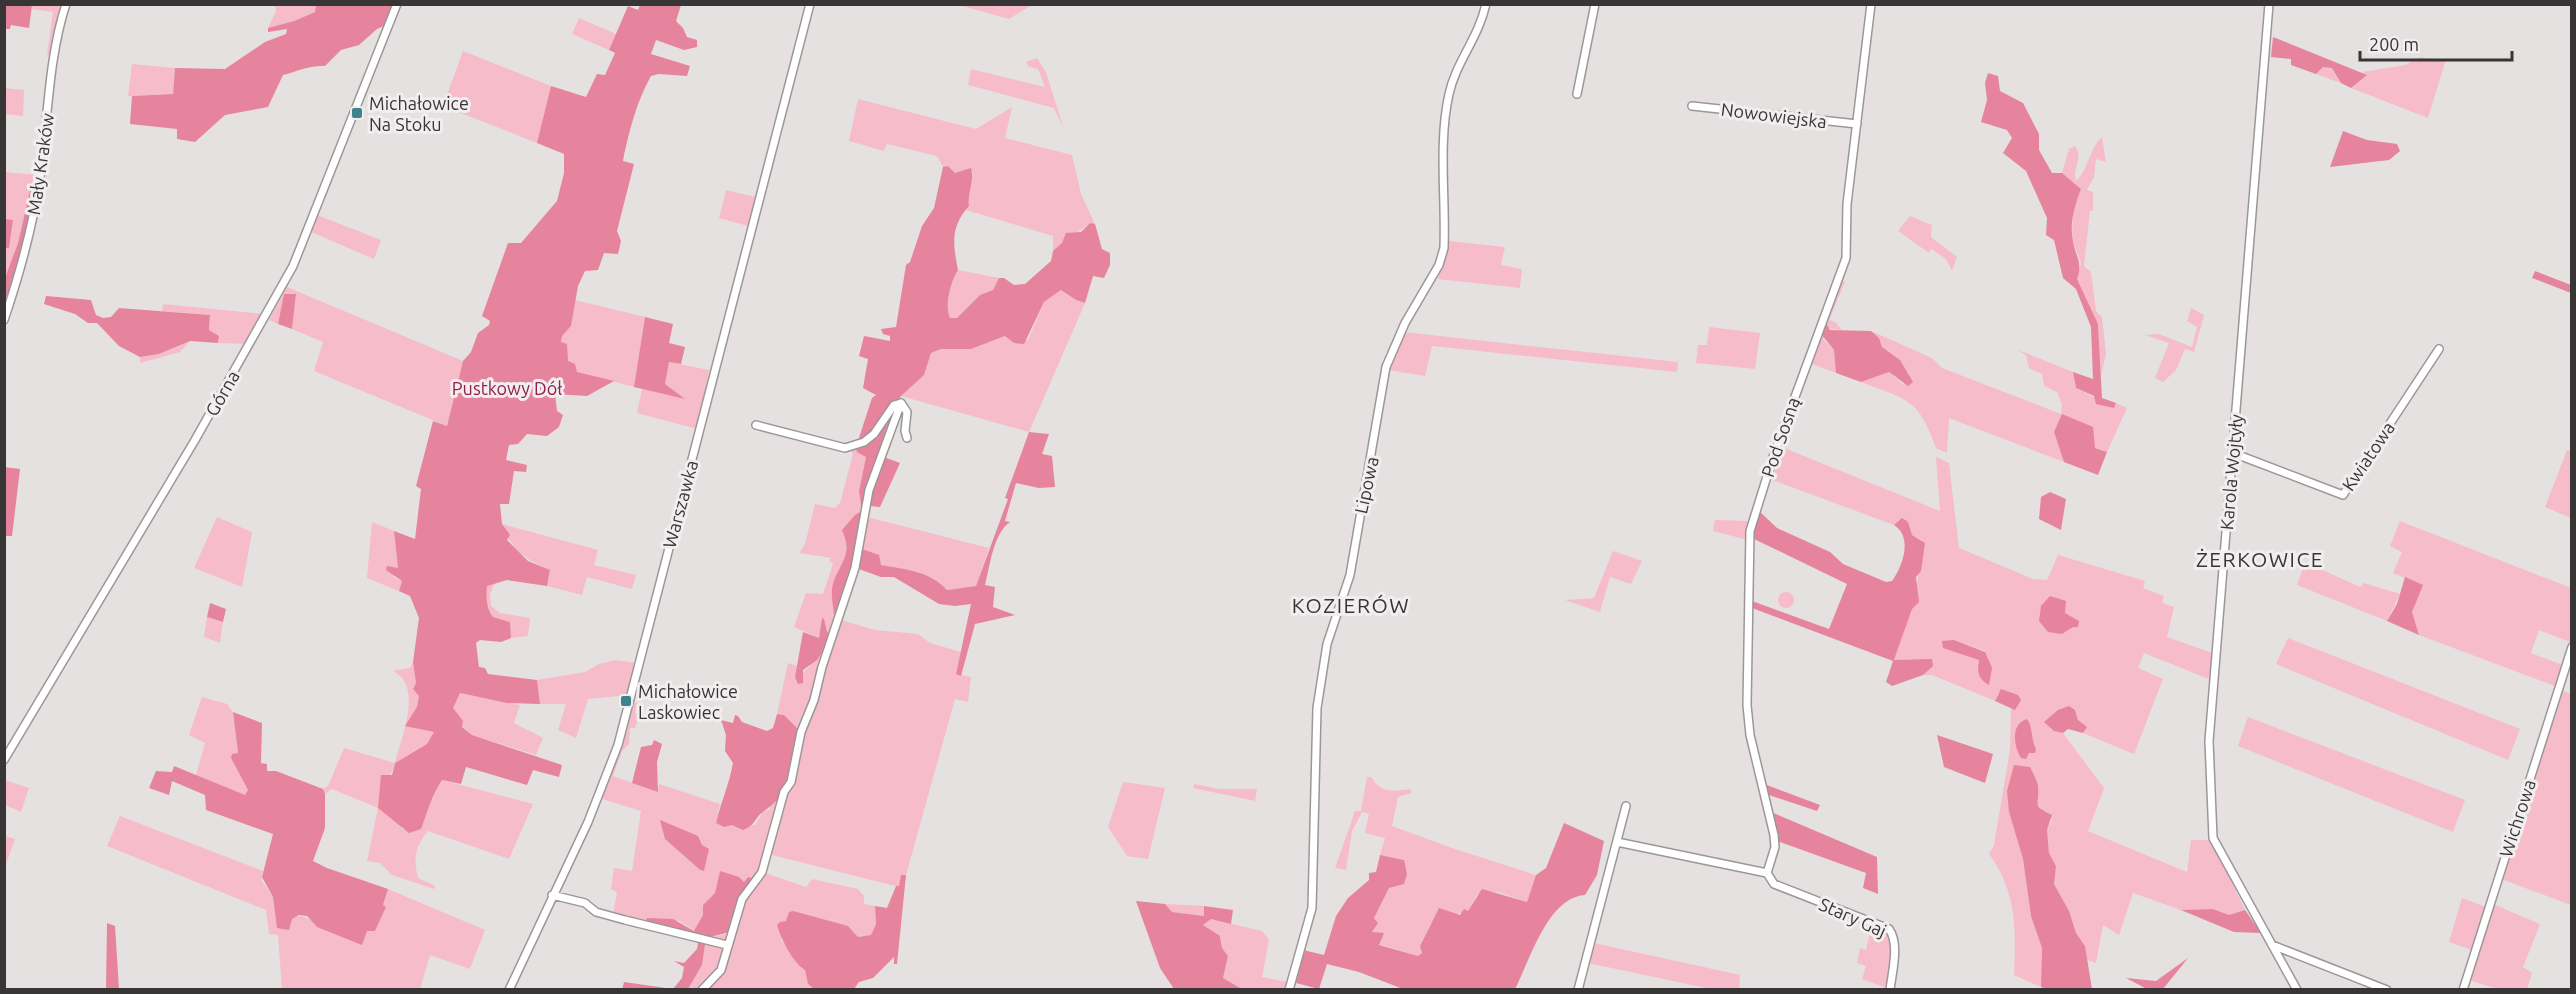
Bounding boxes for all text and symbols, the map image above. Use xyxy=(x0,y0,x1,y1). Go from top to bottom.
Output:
scale bar xyxy=(2360,24,2512,62)
text: 200 m xyxy=(2369,34,2419,54)
place label: Michałowice Na Stoku xyxy=(369,93,469,134)
street label: Nowowiejska xyxy=(1720,99,1828,131)
marker: Michałowice Na Stoku xyxy=(350,106,364,120)
street label: Mały Kraków xyxy=(23,112,57,216)
street label: Górna xyxy=(201,367,243,419)
park label: Pustkowy Dół xyxy=(452,378,562,398)
street label: Pod Sosną xyxy=(1757,394,1803,480)
street label: Karola Wojtyły xyxy=(2216,413,2246,531)
street label: Kwiatowa xyxy=(2338,418,2398,494)
street label: Lipowa xyxy=(1350,455,1382,515)
street label: Warszawka xyxy=(659,458,701,550)
district label: ŻERKOWICE xyxy=(2196,547,2324,571)
district label: KOZIERÓW xyxy=(1292,593,1410,617)
place label: Michałowice Laskowiec xyxy=(638,681,738,722)
marker: Michałowice Laskowiec xyxy=(619,694,633,708)
street label: Wichrowa xyxy=(2495,777,2539,859)
street label: Stary Gaj xyxy=(1816,893,1890,941)

